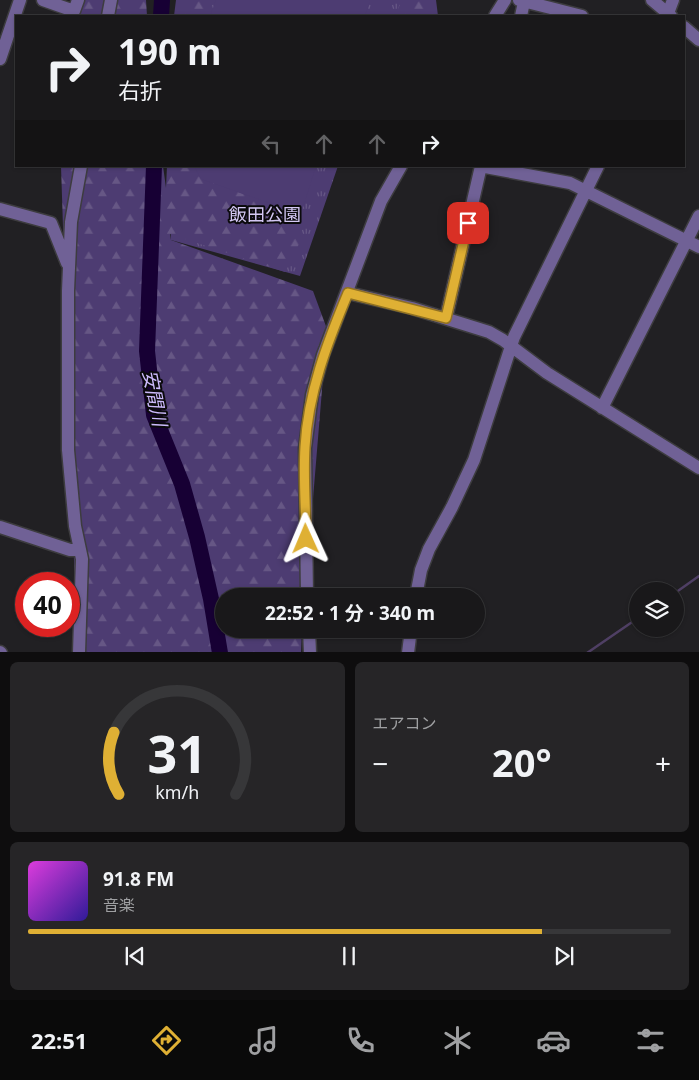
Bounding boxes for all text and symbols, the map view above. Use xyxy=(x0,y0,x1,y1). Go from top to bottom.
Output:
text: 190 m xyxy=(118,28,221,75)
icon: right xyxy=(35,35,100,100)
text: 右折 xyxy=(118,75,162,105)
icon: left xyxy=(257,130,285,158)
icon: ahead xyxy=(310,130,338,158)
icon: ahead xyxy=(363,130,391,158)
icon: right xyxy=(416,130,444,158)
park label: 飯田公園 xyxy=(229,202,301,226)
pin xyxy=(447,202,489,244)
icon: arrive xyxy=(454,209,482,237)
water label: 安間川 xyxy=(137,368,174,430)
position arrow xyxy=(279,512,331,564)
speed limit sign: 40 xyxy=(15,572,80,637)
map controls xyxy=(629,582,684,637)
button: layers xyxy=(629,582,684,637)
text: 22:52 · 1 分 · 340 m xyxy=(265,600,435,626)
text: エアコン xyxy=(373,712,437,734)
text: 31 xyxy=(148,717,207,788)
text: 20° xyxy=(492,736,552,788)
text: − xyxy=(373,744,389,782)
text: + xyxy=(655,744,671,782)
text: km/h xyxy=(155,780,199,804)
text: 91.8 FM xyxy=(103,866,174,892)
text: 音楽 xyxy=(103,894,135,916)
icon: previous xyxy=(121,942,149,970)
icon: pause xyxy=(335,942,363,970)
icon: next xyxy=(550,942,578,970)
icon: directions xyxy=(149,1023,184,1058)
icon: music xyxy=(246,1023,281,1058)
icon: phone xyxy=(343,1023,378,1058)
icon: climate xyxy=(440,1023,475,1058)
icon: car xyxy=(536,1023,571,1058)
icon: filters xyxy=(633,1023,668,1058)
text: 22:51 xyxy=(31,1025,87,1055)

